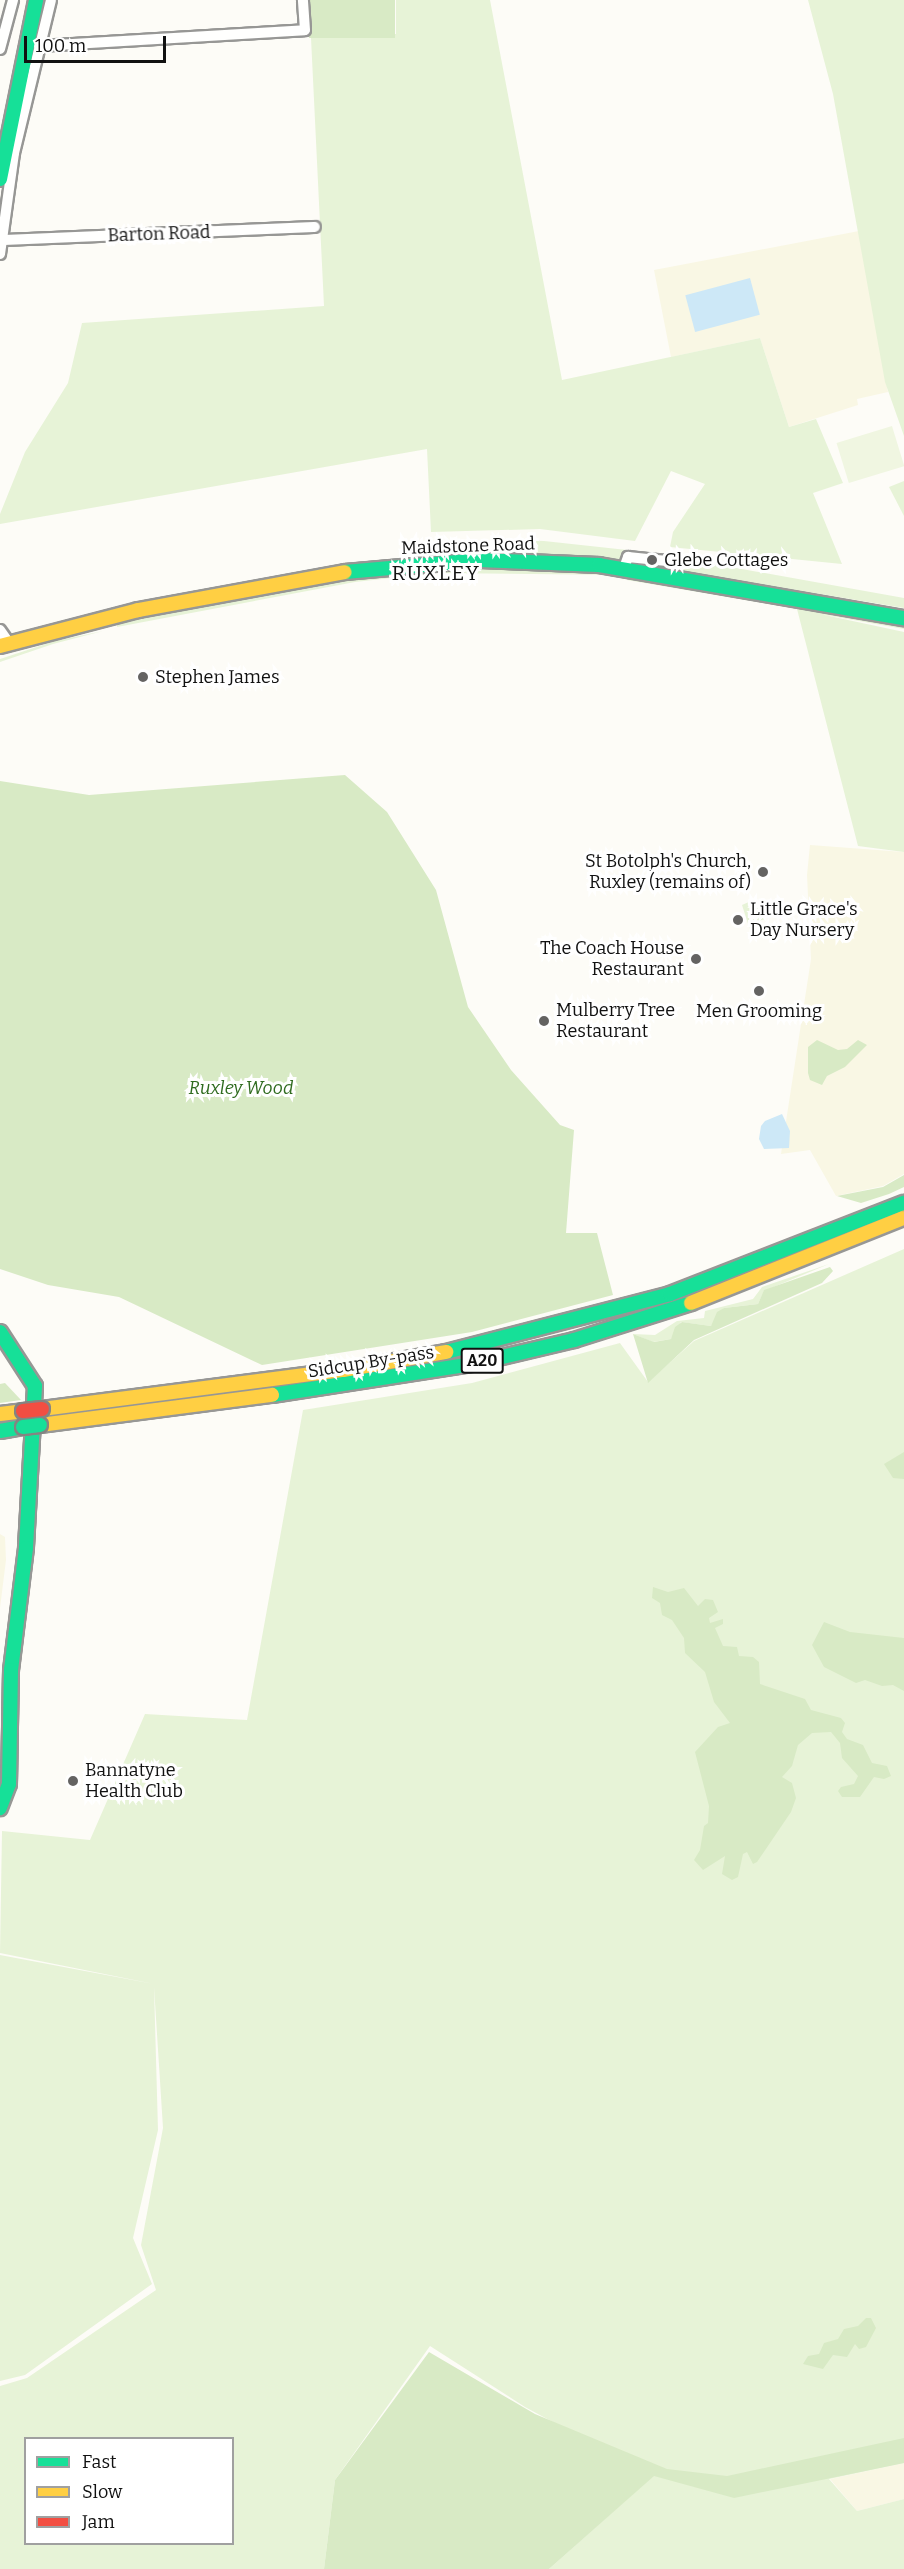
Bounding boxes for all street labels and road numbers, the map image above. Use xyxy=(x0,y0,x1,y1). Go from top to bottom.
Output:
street label: Barton Road xyxy=(107,221,211,247)
street label: Maidstone Road xyxy=(401,533,535,559)
street label: Sidcup By-pass xyxy=(307,1341,435,1383)
road number: A20 xyxy=(460,1348,504,1374)

